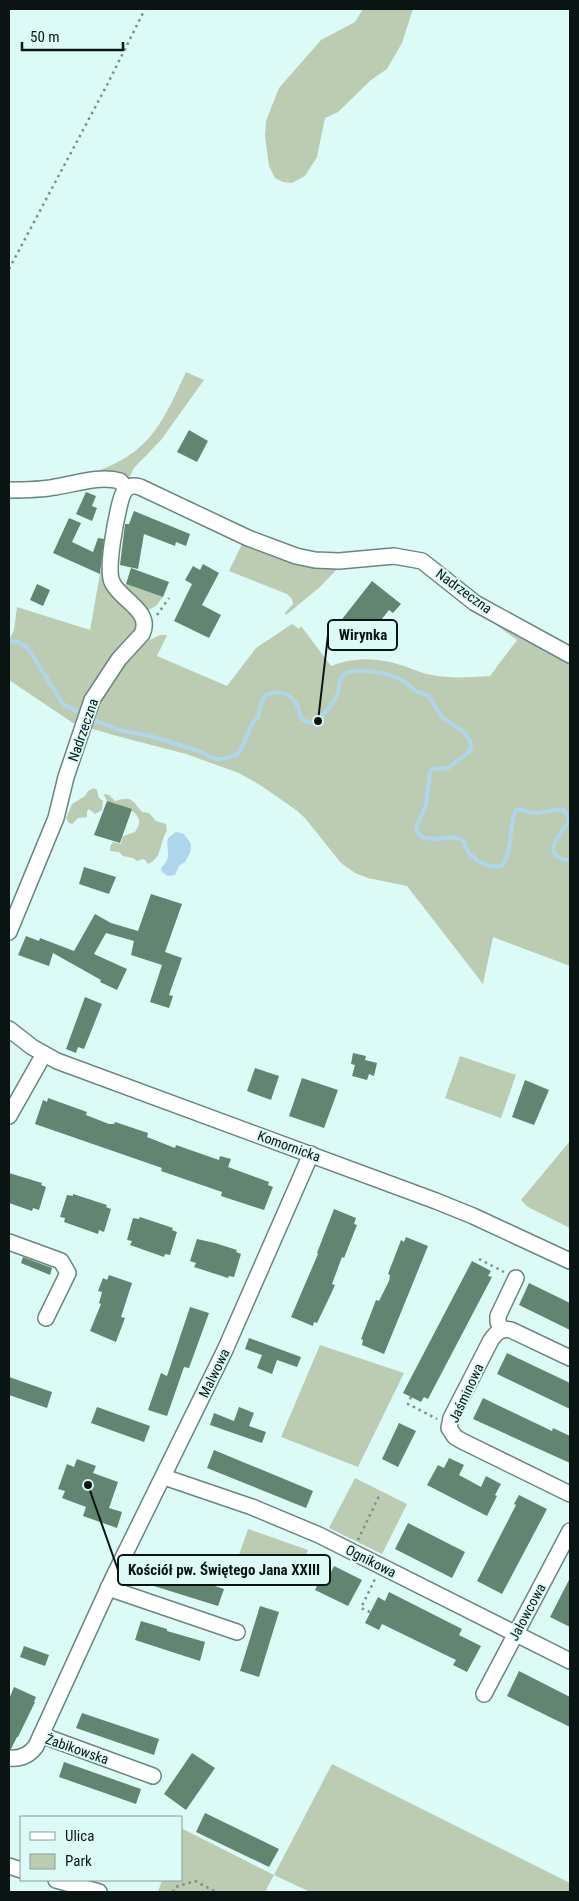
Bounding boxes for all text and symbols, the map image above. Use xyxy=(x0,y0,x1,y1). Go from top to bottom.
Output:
scale bar xyxy=(22,20,124,52)
text: 50 m xyxy=(30,28,60,46)
street label: Nadrzeczna xyxy=(433,565,495,617)
callout: Wirynka xyxy=(328,620,397,650)
text: Wirynka xyxy=(339,626,387,644)
street label: Nadrzeczna xyxy=(65,697,101,763)
street label: Komornicka xyxy=(255,1127,323,1165)
street label: Malwowa xyxy=(195,1346,233,1400)
street label: Jaśminowa xyxy=(445,1361,487,1425)
street label: Ognikowa xyxy=(343,1542,399,1580)
callout: Kościół pw. Świętego Jana XXIII xyxy=(118,1555,330,1585)
text: Kościół pw. Świętego Jana XXIII xyxy=(128,1561,320,1579)
street label: Jałowcowa xyxy=(505,1581,549,1643)
street label: Żabikowska xyxy=(43,1731,111,1767)
legend xyxy=(20,1816,182,1881)
text: Ulica xyxy=(65,1827,94,1845)
text: Park xyxy=(65,1852,92,1870)

